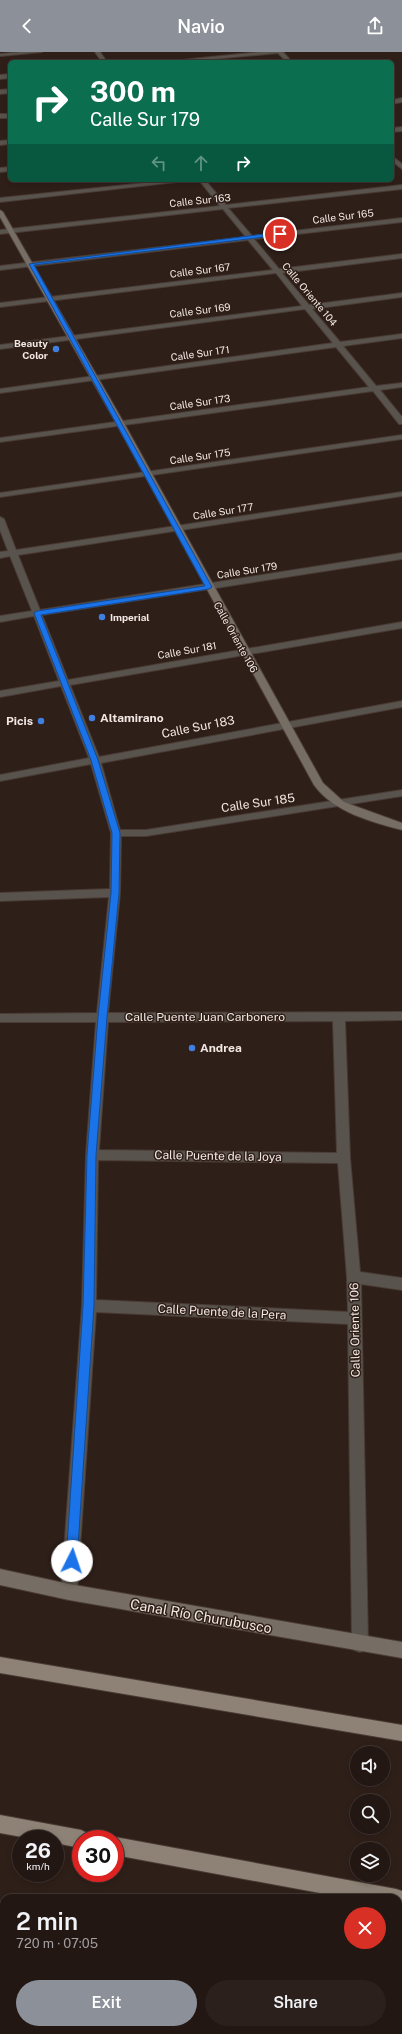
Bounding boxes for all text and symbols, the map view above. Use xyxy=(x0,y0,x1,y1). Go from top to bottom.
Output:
icon: back xyxy=(16,15,38,37)
icon: share xyxy=(364,15,386,37)
text: Navio xyxy=(177,16,225,37)
text: 300 m xyxy=(90,75,176,108)
icon: right xyxy=(24,76,76,128)
text: Calle Sur 179 xyxy=(90,109,200,130)
icon: left xyxy=(148,152,170,174)
icon: ahead xyxy=(190,152,212,174)
icon: right xyxy=(232,152,254,174)
street label: Calle Sur 163 xyxy=(169,191,231,209)
street label: Calle Sur 165 xyxy=(312,206,374,226)
pin xyxy=(263,217,297,251)
icon: arrive xyxy=(269,223,291,245)
street label: Calle Sur 167 xyxy=(169,260,231,280)
street label: Calle Oriente 104 xyxy=(280,260,340,328)
street label: Calle Sur 169 xyxy=(169,300,231,320)
place label: Beauty Color xyxy=(14,337,48,361)
street label: Calle Sur 171 xyxy=(170,343,230,363)
marker: Beauty Color xyxy=(51,344,61,354)
street label: Calle Sur 173 xyxy=(169,392,231,412)
street label: Calle Sur 175 xyxy=(169,446,231,466)
street label: Calle Sur 177 xyxy=(192,500,254,522)
street label: Calle Sur 179 xyxy=(216,559,278,581)
street label: Calle Oriente 106 xyxy=(212,600,260,674)
place label: Imperial xyxy=(110,611,150,623)
marker: Imperial xyxy=(97,612,107,622)
street label: Calle Sur 181 xyxy=(157,639,217,661)
place label: Altamirano xyxy=(100,711,164,725)
marker: Altamirano xyxy=(87,713,97,723)
street label: Calle Sur 183 xyxy=(160,713,236,741)
place label: Picis xyxy=(6,714,33,728)
marker: Picis xyxy=(36,716,46,726)
street label: Calle Sur 185 xyxy=(220,791,296,815)
street label: Calle Puente Juan Carbonero xyxy=(125,1010,285,1024)
place label: Andrea xyxy=(200,1041,242,1055)
marker: Andrea xyxy=(187,1043,197,1053)
street label: Calle Puente de la Joya xyxy=(154,1148,282,1164)
street label: Calle Oriente 106 xyxy=(347,1282,363,1378)
street label: Calle Puente de la Pera xyxy=(157,1302,287,1322)
position arrow xyxy=(51,1540,93,1582)
street label: Canal Río Churubusco xyxy=(129,1596,273,1636)
map controls xyxy=(350,1746,390,1882)
button: sound xyxy=(350,1746,390,1786)
button: search xyxy=(350,1794,390,1834)
speed limit sign: 30 xyxy=(72,1830,124,1882)
text: 26 xyxy=(25,1839,51,1863)
button: layers xyxy=(350,1842,390,1882)
text: km/h xyxy=(26,1860,50,1872)
text: 2 min xyxy=(16,1907,78,1935)
button: close xyxy=(344,1907,386,1949)
text: 720 m · 07:05 xyxy=(16,1936,98,1951)
button: Exit xyxy=(16,1980,197,2026)
button: Share xyxy=(205,1980,386,2026)

